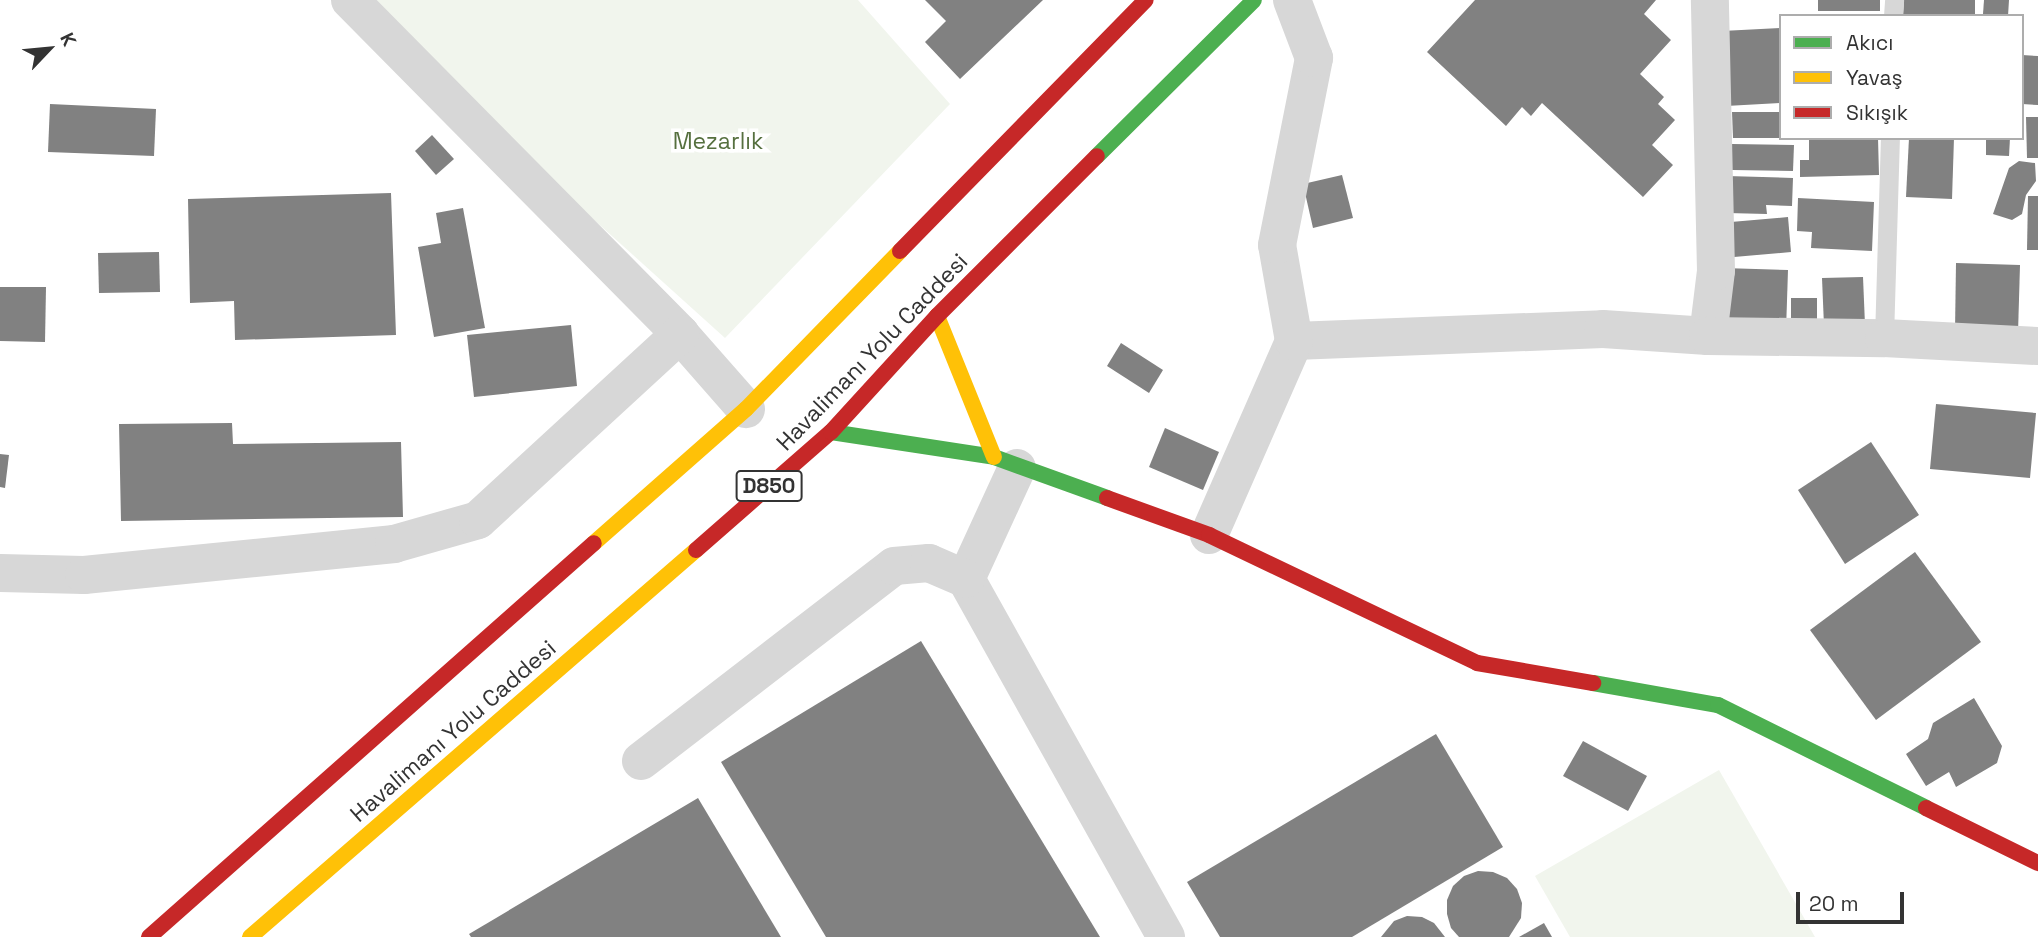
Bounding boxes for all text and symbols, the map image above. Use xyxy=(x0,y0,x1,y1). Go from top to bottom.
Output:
north arrow xyxy=(14,14,84,84)
legend xyxy=(1779,14,2024,140)
text: K xyxy=(54,29,82,50)
text: Akıcı xyxy=(1846,29,1893,56)
text: Yavaş xyxy=(1846,64,1903,91)
text: Sıkışık xyxy=(1846,99,1908,126)
park label: Mezarlık xyxy=(673,127,763,155)
street label: Havalimanı Yolu Caddesi xyxy=(771,248,973,456)
road number: D850 xyxy=(734,468,804,504)
street label: Havalimanı Yolu Caddesi xyxy=(345,634,561,828)
scale bar xyxy=(1800,878,1909,922)
text: 20 m xyxy=(1809,890,1859,917)

